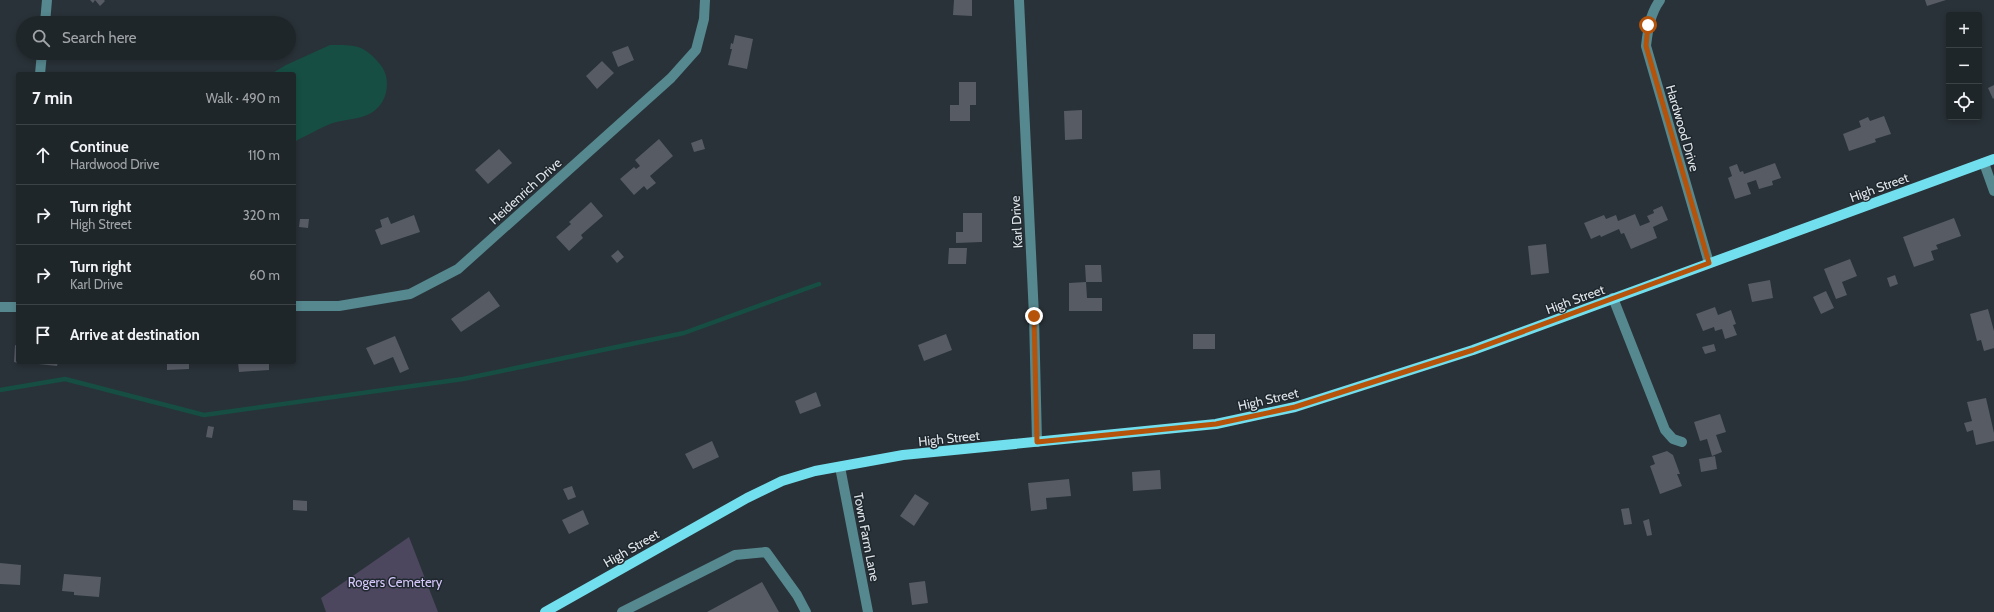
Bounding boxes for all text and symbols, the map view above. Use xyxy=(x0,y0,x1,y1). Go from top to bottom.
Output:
map controls xyxy=(1946,12,1982,120)
button: + xyxy=(1946,12,1982,48)
search box xyxy=(16,16,296,60)
route start xyxy=(1639,16,1657,34)
icon: search xyxy=(30,27,52,49)
text: Search here xyxy=(62,29,137,47)
button: − xyxy=(1946,48,1982,84)
street label: Hardwood Drive xyxy=(1663,83,1703,174)
button: locate xyxy=(1946,84,1982,120)
text: 7 min xyxy=(32,88,73,108)
text: Walk · 490 m xyxy=(206,90,280,106)
text: Continue xyxy=(70,138,129,156)
icon: ahead xyxy=(32,144,54,166)
text: 110 m xyxy=(248,147,280,163)
street label: Heidenrich Drive xyxy=(486,154,565,228)
text: Hardwood Drive xyxy=(70,156,159,172)
street label: High Street xyxy=(1847,169,1911,205)
street label: Karl Drive xyxy=(1007,195,1025,249)
text: Turn right xyxy=(70,198,131,216)
icon: right xyxy=(32,204,54,226)
text: 320 m xyxy=(243,207,280,223)
text: High Street xyxy=(70,216,132,232)
text: Turn right xyxy=(70,258,131,276)
icon: right xyxy=(32,264,54,286)
text: 60 m xyxy=(249,267,280,283)
text: Karl Drive xyxy=(70,276,123,292)
street label: High Street xyxy=(1543,281,1607,317)
route end xyxy=(1025,307,1043,325)
icon: arrive xyxy=(32,324,54,346)
text: Arrive at destination xyxy=(70,326,200,344)
street label: High Street xyxy=(1236,384,1300,414)
street label: High Street xyxy=(917,427,981,449)
street label: Town Farm Lane xyxy=(851,491,884,583)
street label: High Street xyxy=(600,525,662,570)
park label: Rogers Cemetery xyxy=(348,574,443,590)

